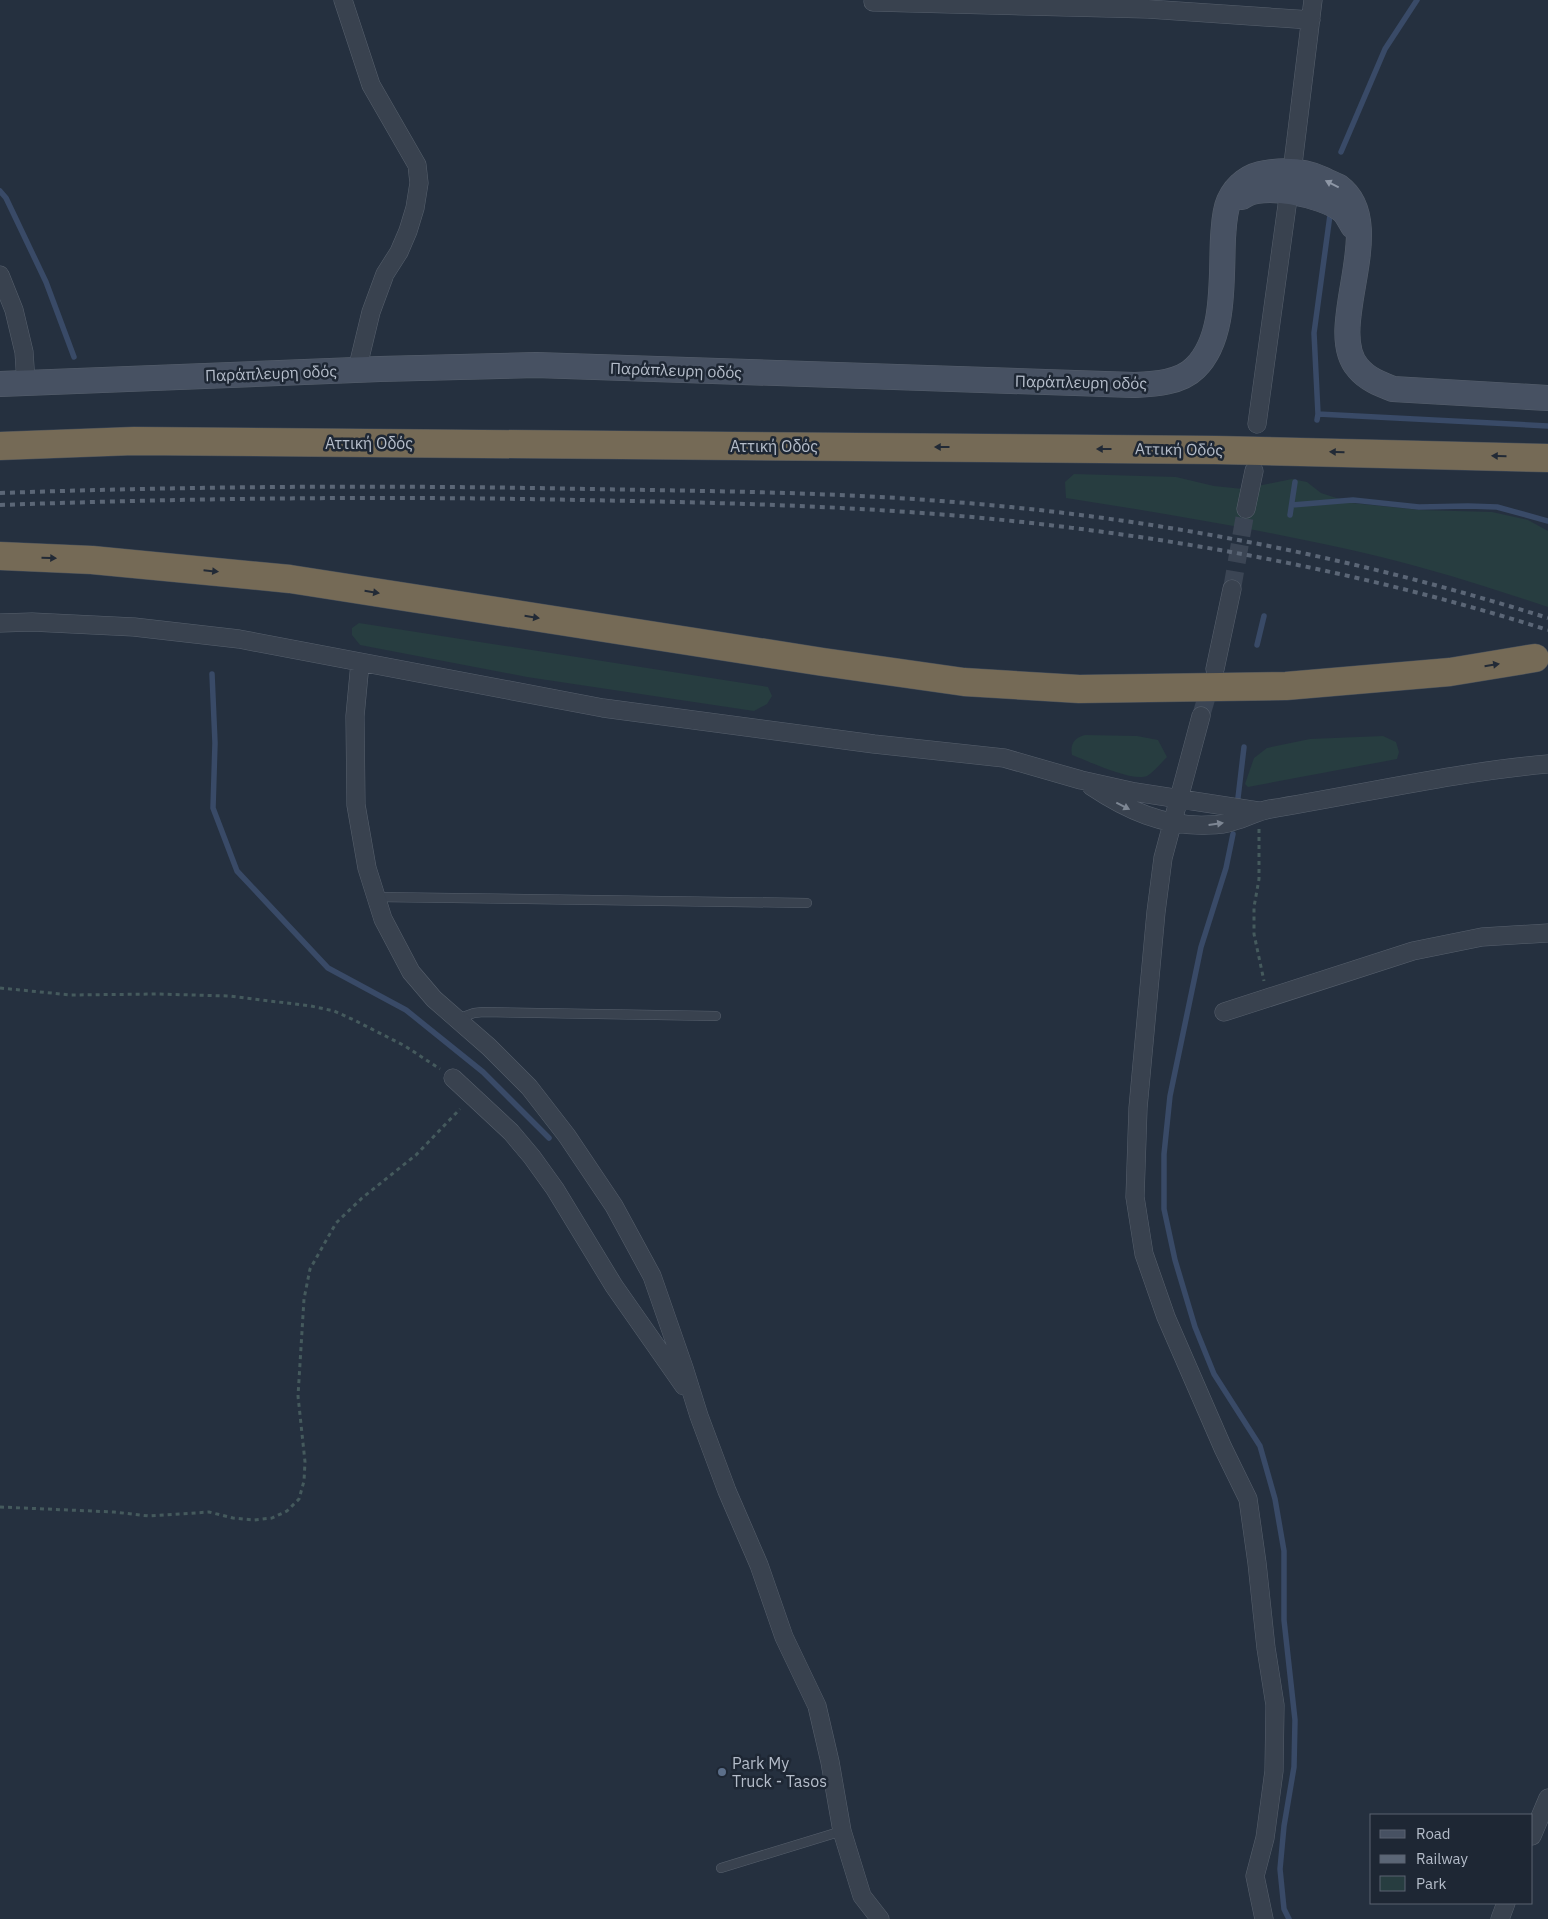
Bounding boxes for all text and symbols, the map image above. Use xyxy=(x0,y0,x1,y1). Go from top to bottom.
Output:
one-way arrow xyxy=(1325,180,1339,188)
street label: Παράπλευρη οδός xyxy=(610,358,743,382)
street label: Παράπλευρη οδός xyxy=(205,361,338,385)
street label: Παράπλευρη οδός xyxy=(1015,371,1148,393)
street label: Αττική Οδός xyxy=(325,433,413,453)
street label: Αττική Οδός xyxy=(730,436,818,456)
street label: Αττική Οδός xyxy=(1135,438,1223,460)
one-way arrow xyxy=(934,443,950,451)
one-way arrow xyxy=(1096,445,1112,453)
one-way arrow xyxy=(1329,448,1345,456)
one-way arrow xyxy=(1491,452,1507,460)
one-way arrow xyxy=(41,554,57,562)
one-way arrow xyxy=(203,567,219,575)
one-way arrow xyxy=(364,588,380,596)
one-way arrow xyxy=(525,613,541,621)
one-way arrow xyxy=(1485,661,1501,669)
one-way arrow xyxy=(1116,802,1130,810)
one-way arrow xyxy=(1208,820,1224,828)
place label: Park My Truck - Tasos xyxy=(732,1753,827,1791)
marker: Park My Truck - Tasos xyxy=(716,1766,728,1778)
legend xyxy=(1370,1814,1533,1904)
text: Road xyxy=(1416,1824,1451,1843)
text: Railway xyxy=(1416,1849,1469,1868)
text: Park xyxy=(1416,1874,1446,1893)

